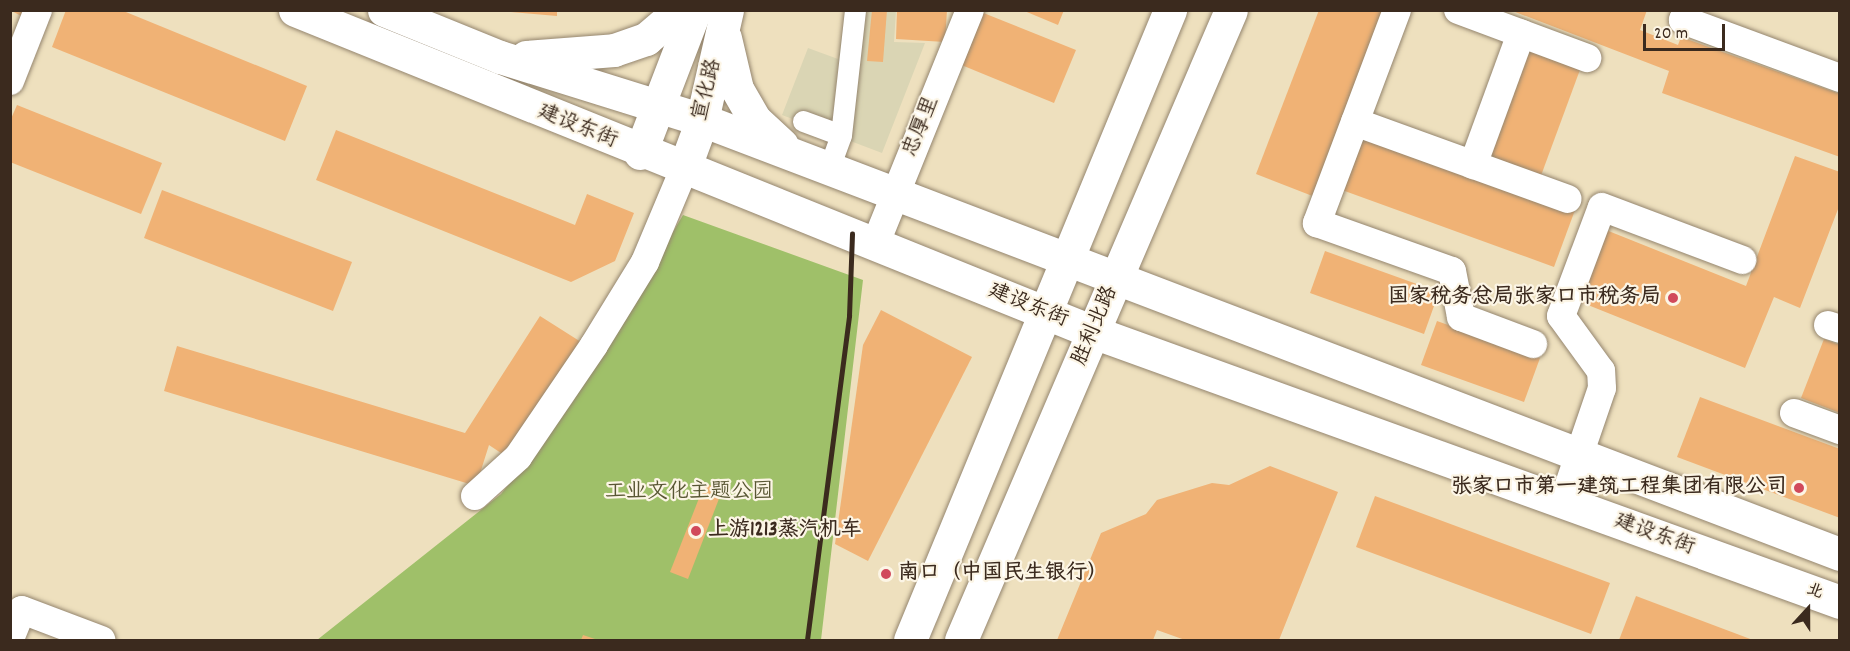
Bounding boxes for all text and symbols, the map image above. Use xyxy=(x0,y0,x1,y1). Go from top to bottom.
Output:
scale bar xyxy=(1646,12,1728,50)
text: 20 m xyxy=(1654,22,1688,47)
street label: 宣化路 xyxy=(688,56,728,124)
street label: 忠厚里 xyxy=(899,93,945,161)
street label: 建设东街 xyxy=(533,100,621,154)
street label: 建设东街 xyxy=(984,279,1072,333)
street label: 胜利北路 xyxy=(1068,282,1124,370)
place label: 国家税务总局张家口市税务局 xyxy=(1388,285,1661,311)
marker: 国家税务总局张家口市税务局 xyxy=(1666,291,1680,305)
place label: 张家口市第一建筑工程集团有限公司 xyxy=(1451,475,1787,501)
park label: 工业文化主题公园 xyxy=(605,480,773,506)
marker: 张家口市第一建筑工程集团有限公司 xyxy=(1792,481,1806,495)
street label: 建设东街 xyxy=(1610,509,1698,561)
place label: 上游1213蒸汽机车 xyxy=(708,518,862,544)
marker: 上游1213蒸汽机车 xyxy=(689,524,703,538)
place label: 南口（中国民生银行） xyxy=(898,561,1108,587)
marker: 南口（中国民生银行） xyxy=(879,567,893,581)
text: 北 xyxy=(1803,578,1826,605)
north arrow xyxy=(1778,579,1838,639)

